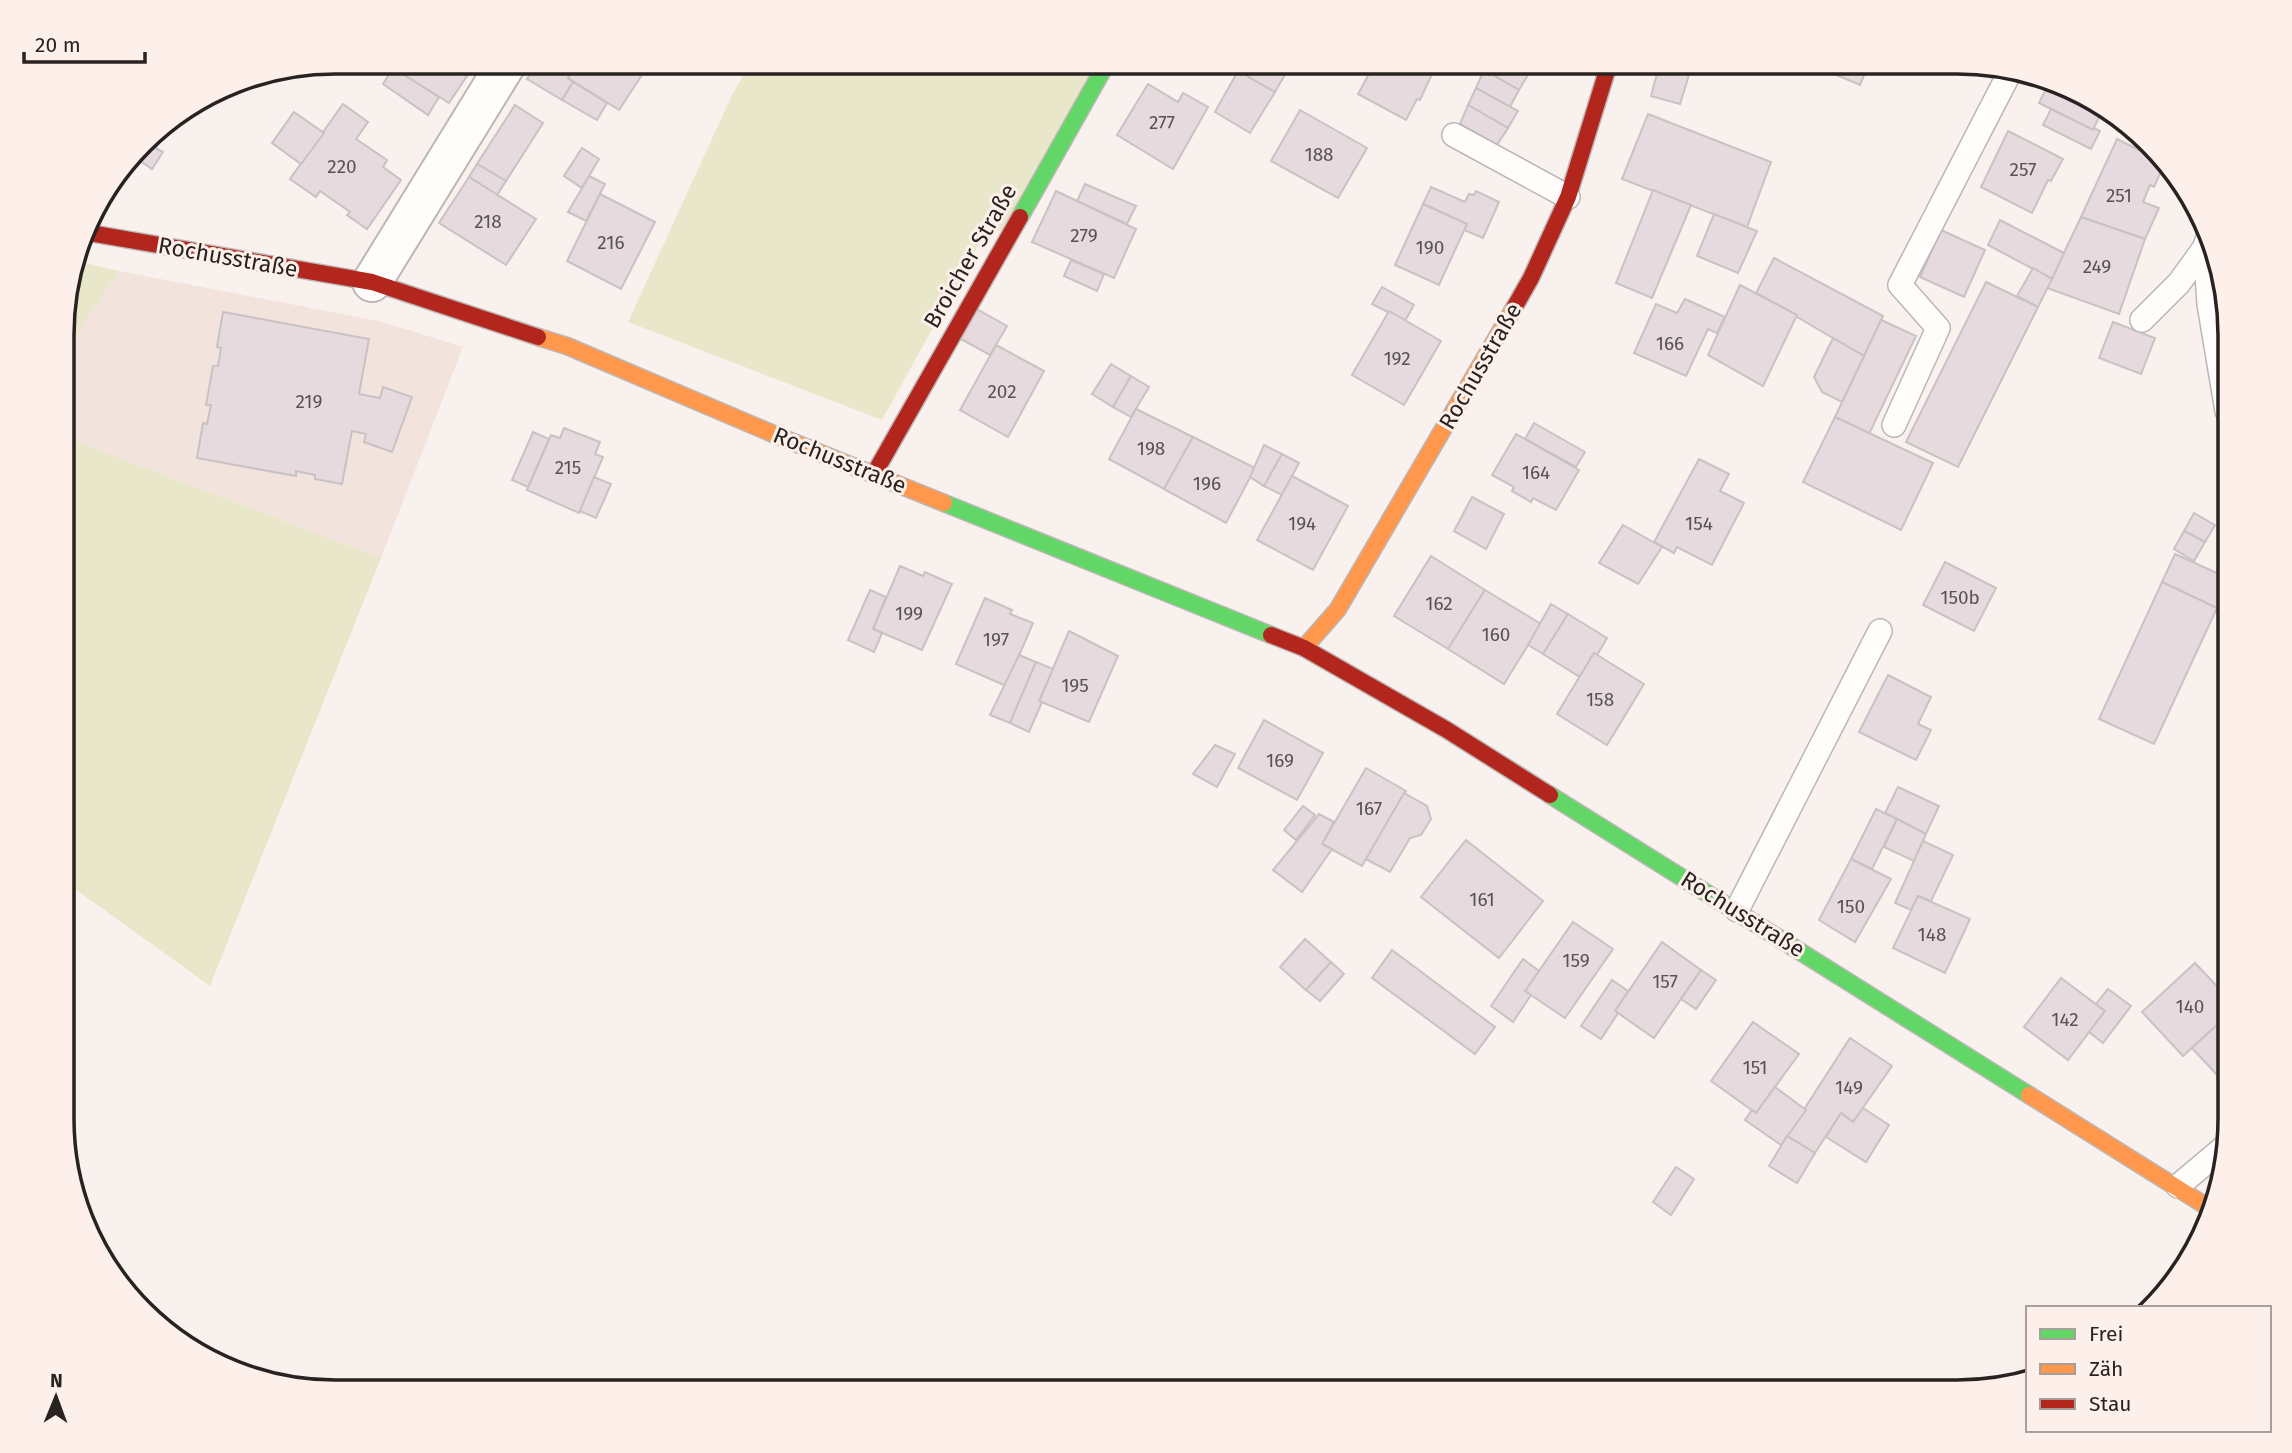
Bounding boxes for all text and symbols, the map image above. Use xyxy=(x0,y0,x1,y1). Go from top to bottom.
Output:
scale bar xyxy=(24,21,145,65)
text: 20 m xyxy=(35,32,81,58)
house number: 277 xyxy=(1149,111,1175,134)
house number: 188 xyxy=(1304,143,1334,166)
house number: 220 xyxy=(327,155,357,178)
house number: 257 xyxy=(2010,158,2036,181)
street label: Broicher Straße xyxy=(917,179,1023,333)
house number: 251 xyxy=(2106,184,2132,207)
house number: 218 xyxy=(474,210,502,233)
house number: 279 xyxy=(1070,224,1098,247)
street label: Rochusstraße xyxy=(156,231,300,283)
house number: 216 xyxy=(597,231,625,254)
house number: 190 xyxy=(1416,236,1444,259)
house number: 249 xyxy=(2083,255,2111,278)
street label: Rochusstraße xyxy=(1433,298,1527,434)
house number: 166 xyxy=(1656,332,1684,355)
house number: 192 xyxy=(1383,347,1411,370)
house number: 202 xyxy=(987,380,1017,403)
house number: 219 xyxy=(295,390,323,413)
street label: Rochusstraße xyxy=(769,421,911,499)
house number: 198 xyxy=(1137,437,1165,460)
house number: 215 xyxy=(555,456,581,479)
house number: 164 xyxy=(1522,461,1550,484)
house number: 196 xyxy=(1193,472,1221,495)
house number: 194 xyxy=(1288,512,1316,535)
house number: 154 xyxy=(1685,512,1713,535)
house number: 150b xyxy=(1940,586,1980,609)
house number: 162 xyxy=(1425,592,1453,615)
house number: 199 xyxy=(895,602,923,625)
house number: 160 xyxy=(1482,623,1510,646)
house number: 197 xyxy=(983,628,1009,651)
house number: 195 xyxy=(1061,674,1089,697)
house number: 158 xyxy=(1586,688,1614,711)
house number: 169 xyxy=(1266,749,1294,772)
house number: 167 xyxy=(1356,797,1382,820)
street label: Rochusstraße xyxy=(1676,865,1810,963)
house number: 161 xyxy=(1469,888,1495,911)
house number: 150 xyxy=(1837,895,1865,918)
house number: 148 xyxy=(1918,923,1946,946)
house number: 159 xyxy=(1562,949,1590,972)
house number: 157 xyxy=(1652,970,1678,993)
house number: 140 xyxy=(2176,995,2204,1018)
house number: 142 xyxy=(2051,1008,2079,1031)
house number: 151 xyxy=(1742,1056,1768,1079)
house number: 149 xyxy=(1835,1076,1863,1099)
legend xyxy=(2026,1306,2271,1432)
text: Frei xyxy=(2089,1321,2123,1347)
text: Zäh xyxy=(2089,1356,2123,1382)
north arrow xyxy=(21,1362,91,1432)
text: N xyxy=(50,1369,63,1392)
text: Stau xyxy=(2089,1391,2132,1417)

